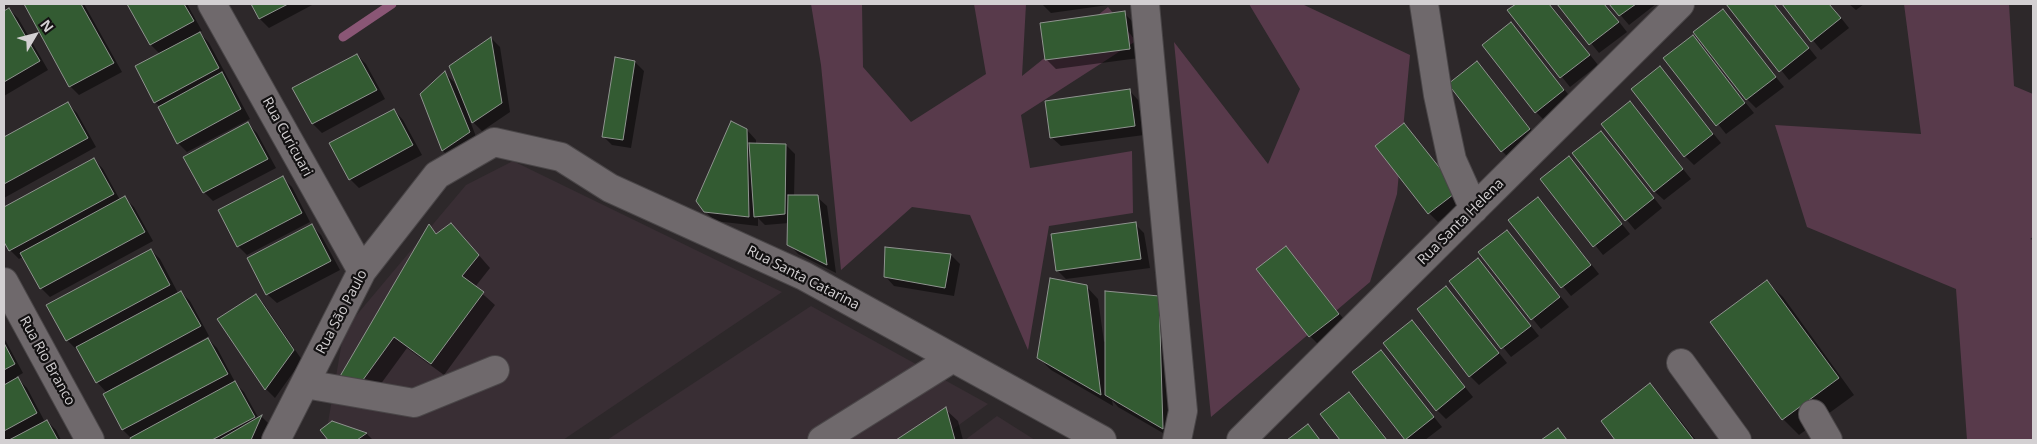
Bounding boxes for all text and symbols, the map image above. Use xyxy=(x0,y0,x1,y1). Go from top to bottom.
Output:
north arrow xyxy=(10,10,60,60)
text: N xyxy=(36,15,58,36)
street label: Rua Curicuari xyxy=(258,95,316,179)
street label: Rua Santa Helena xyxy=(1414,175,1508,269)
street label: Rua Santa Catarina xyxy=(744,242,862,314)
street label: Rua São Paulo xyxy=(313,267,371,357)
street label: Rua Rio Branco xyxy=(16,314,78,408)

